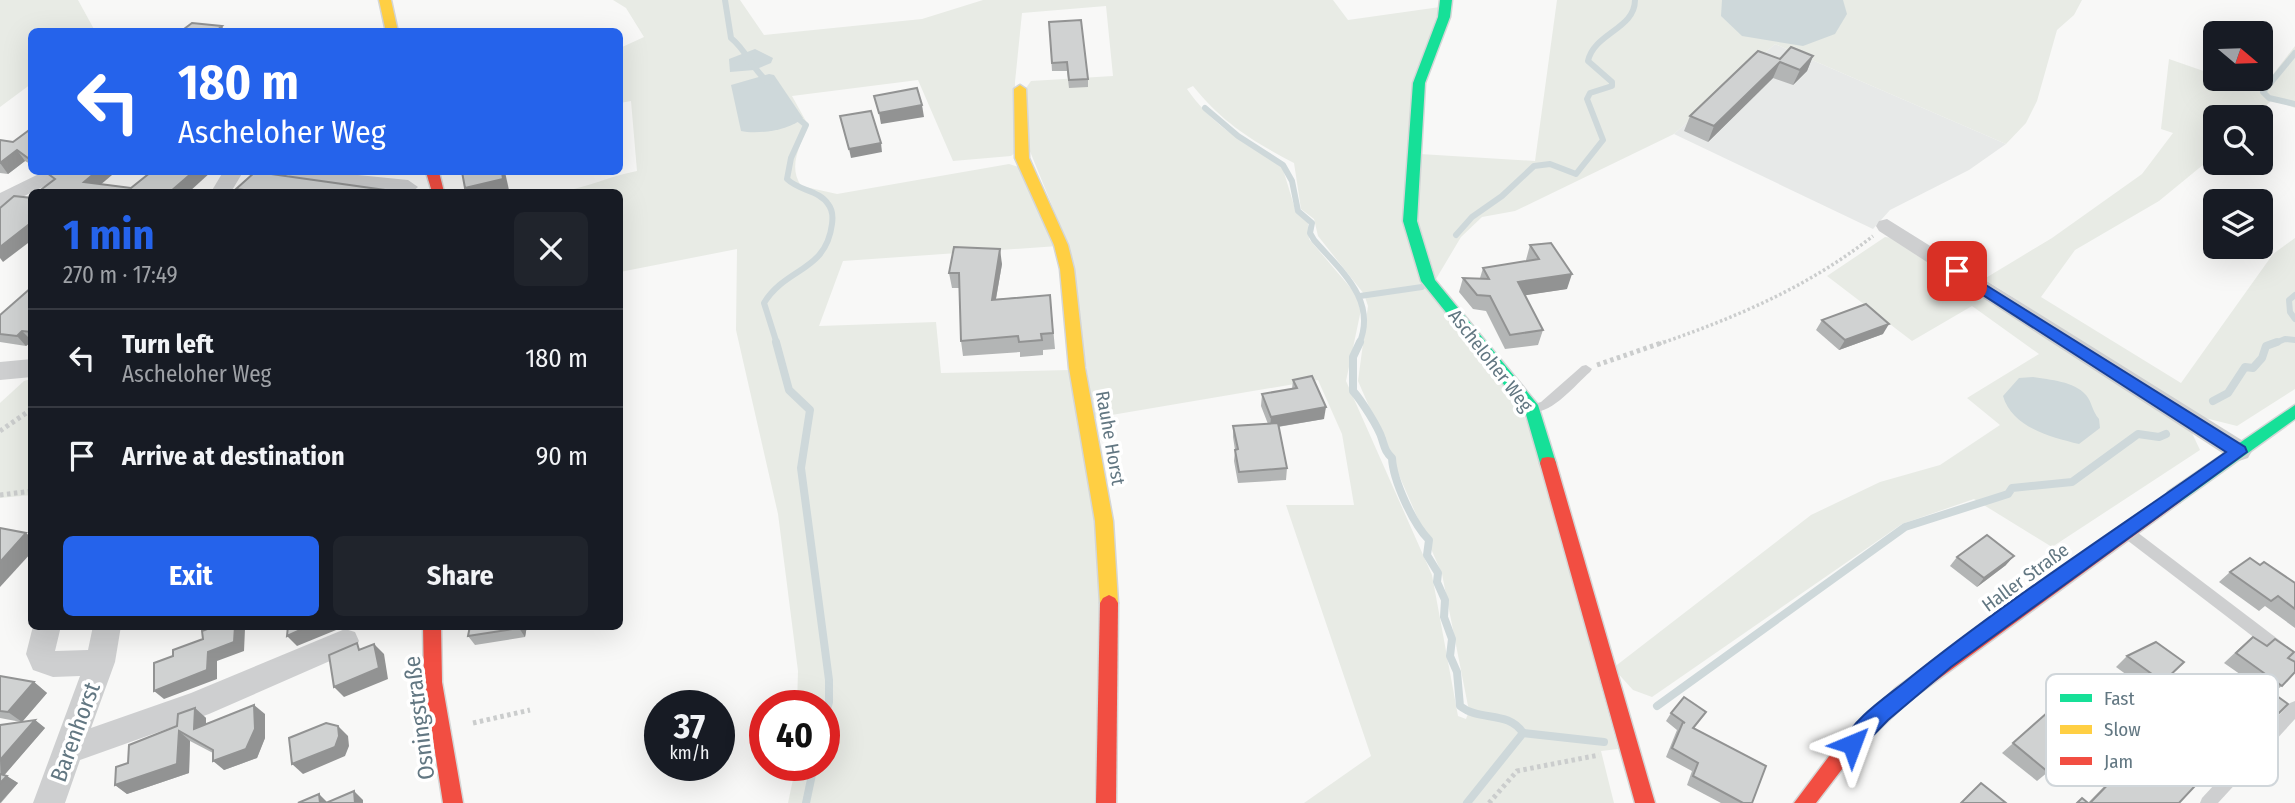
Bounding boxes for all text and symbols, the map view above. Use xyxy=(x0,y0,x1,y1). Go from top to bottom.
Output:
north arrow xyxy=(2203,21,2273,91)
map controls xyxy=(2203,21,2273,259)
text: 180 m xyxy=(178,53,299,112)
icon: left xyxy=(63,56,154,147)
button: search xyxy=(2203,105,2273,175)
text: Ascheloher Weg xyxy=(178,113,386,151)
button: layers xyxy=(2203,189,2273,259)
text: 1 min xyxy=(63,210,154,260)
button: close xyxy=(514,212,588,286)
pin xyxy=(1927,241,1987,301)
icon: arrive xyxy=(1938,252,1976,290)
text: 270 m · 17:49 xyxy=(63,261,178,289)
street label: Ascheloher Weg xyxy=(1444,305,1538,416)
text: Turn left xyxy=(122,329,214,360)
icon: left xyxy=(63,339,101,377)
text: 180 m xyxy=(525,343,588,374)
text: Ascheloher Weg xyxy=(122,360,271,388)
street label: Rauhe Horst xyxy=(1091,389,1130,488)
icon: arrive xyxy=(63,437,101,475)
text: Arrive at destination xyxy=(122,441,345,472)
text: 90 m xyxy=(536,441,588,472)
button: Exit xyxy=(63,536,319,616)
button: Share xyxy=(333,536,588,616)
street label: Haller Straße xyxy=(1977,538,2073,617)
street label: Osningstraße xyxy=(398,654,440,782)
legend xyxy=(2046,674,2278,786)
street label: Barenhorst xyxy=(44,678,106,786)
text: Fast xyxy=(2104,687,2135,710)
speed limit sign: 40 xyxy=(749,690,840,781)
text: 37 xyxy=(674,705,705,747)
position arrow xyxy=(1815,707,1889,781)
text: Slow xyxy=(2104,718,2141,741)
text: km/h xyxy=(669,742,710,764)
text: Jam xyxy=(2104,750,2133,773)

